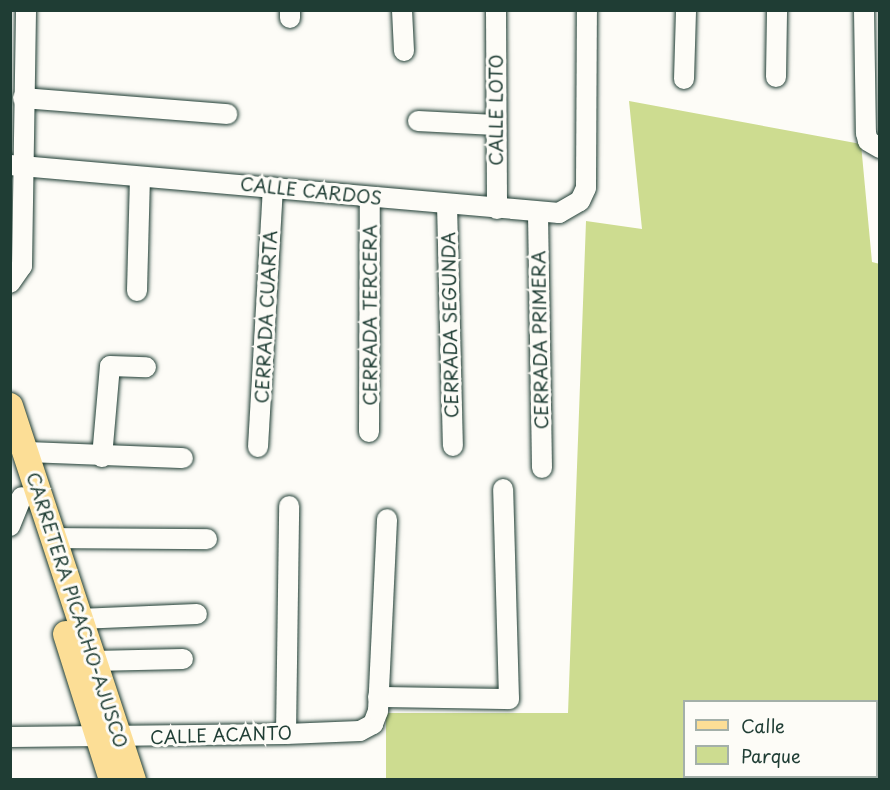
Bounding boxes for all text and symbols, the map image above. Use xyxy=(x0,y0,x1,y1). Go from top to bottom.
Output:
street label: CALLE LOTO xyxy=(485,53,507,167)
street label: CALLE CARDOS xyxy=(239,173,383,209)
street label: CERRADA TERCERA xyxy=(359,224,381,406)
street label: CERRADA CUARTA xyxy=(251,230,281,404)
street label: CERRADA SEGUNDA xyxy=(438,230,462,420)
street label: CERRADA PRIMERA xyxy=(528,250,552,430)
street label: CARRETERA PICACHO-AJUSCO xyxy=(22,468,132,752)
legend xyxy=(683,700,878,778)
text: Calle xyxy=(741,712,785,739)
street label: CALLE ACANTO xyxy=(148,722,294,748)
text: Parque xyxy=(741,742,801,769)

